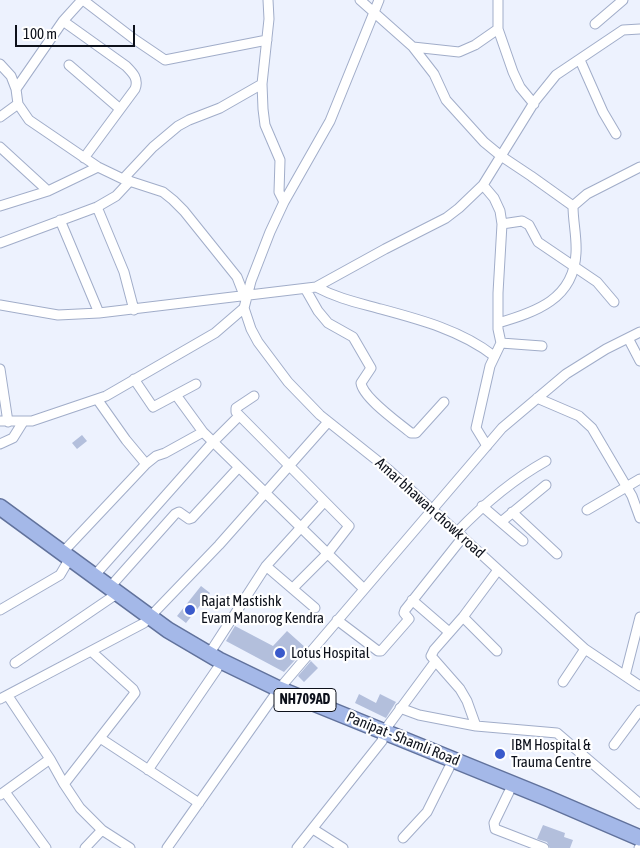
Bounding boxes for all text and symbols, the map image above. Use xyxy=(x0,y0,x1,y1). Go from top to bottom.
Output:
scale bar xyxy=(18,15,138,47)
text: 100 m xyxy=(23,25,57,42)
street label: Amar bhawan chowk road xyxy=(372,454,488,562)
place label: Rajat Mastishk Evam Manorog Kendra xyxy=(201,592,324,627)
marker: Rajat Mastishk Evam Manorog Kendra xyxy=(183,603,197,617)
place label: Lotus Hospital xyxy=(291,644,370,662)
marker: Lotus Hospital xyxy=(273,646,287,660)
road number: NH709AD xyxy=(274,688,336,712)
street label: Panipat - Shamli Road xyxy=(344,708,462,770)
place label: IBM Hospital & Trauma Centre xyxy=(511,736,591,771)
marker: IBM Hospital & Trauma Centre xyxy=(493,747,507,761)

